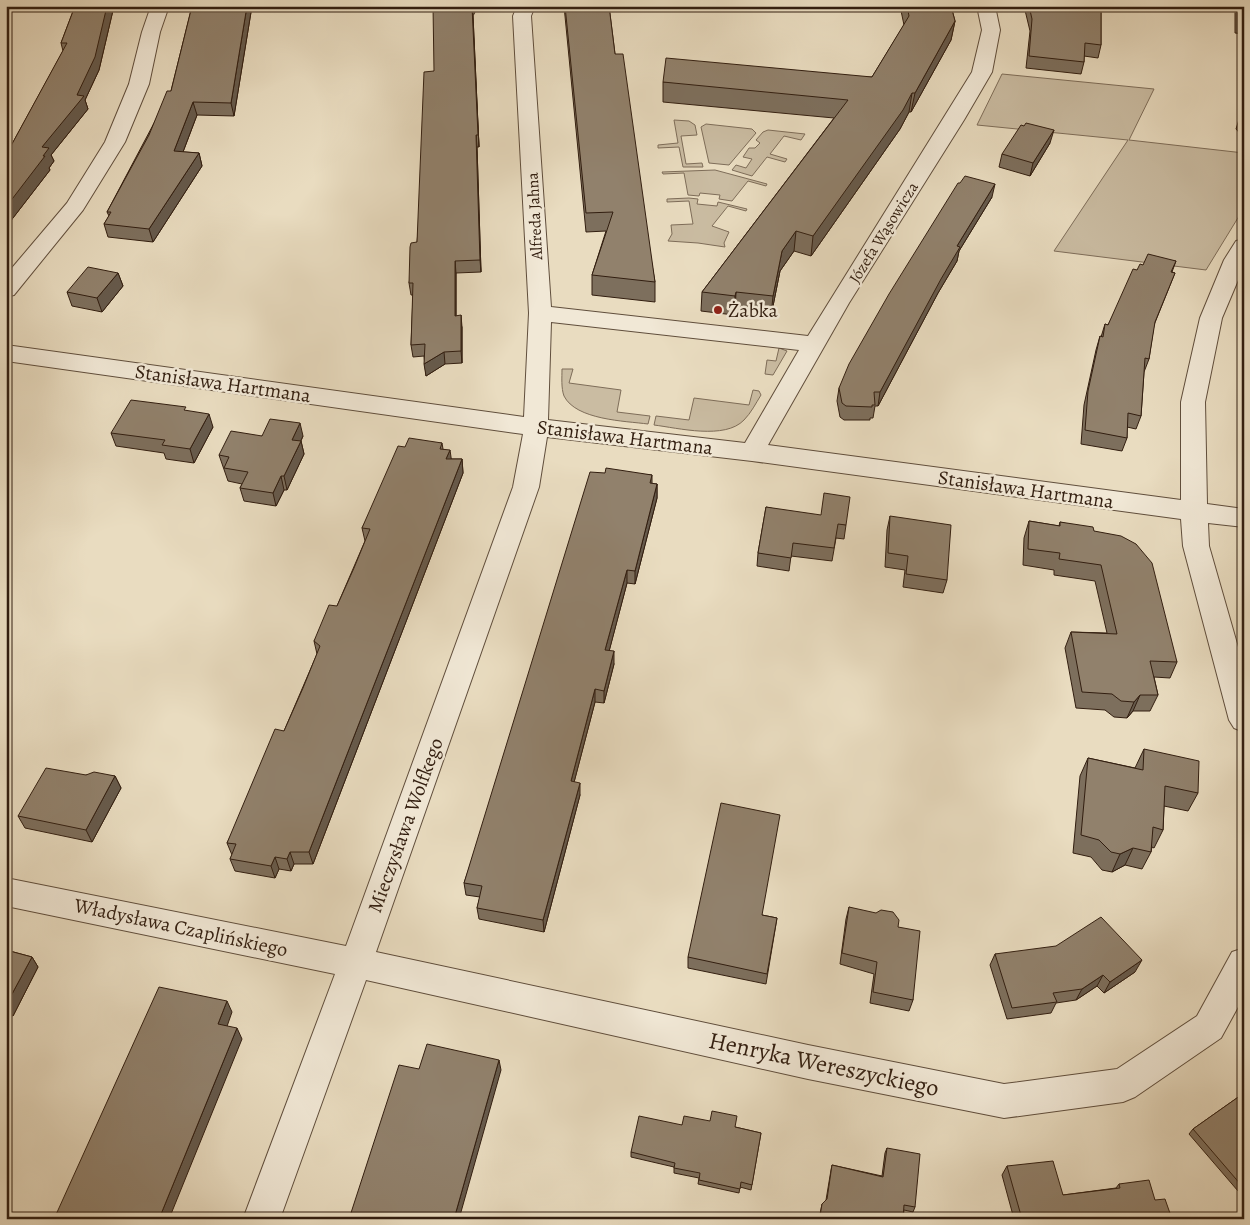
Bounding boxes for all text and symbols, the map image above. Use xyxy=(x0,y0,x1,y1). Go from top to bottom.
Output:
street label: Alfreda Jahna xyxy=(522,171,548,261)
street label: Józefa Wąsowicza xyxy=(844,177,924,287)
place label: Żabka xyxy=(728,297,778,324)
marker: Żabka xyxy=(712,304,724,316)
street label: Stanisława Hartmana xyxy=(133,358,313,409)
street label: Stanisława Hartmana xyxy=(535,413,715,462)
street label: Stanisława Hartmana xyxy=(936,464,1116,515)
street label: Mieczysława Wolfkego xyxy=(361,734,450,916)
street label: Władysława Czaplińskiego xyxy=(71,891,290,963)
street label: Henryka Wereszyckiego xyxy=(706,1024,942,1104)

